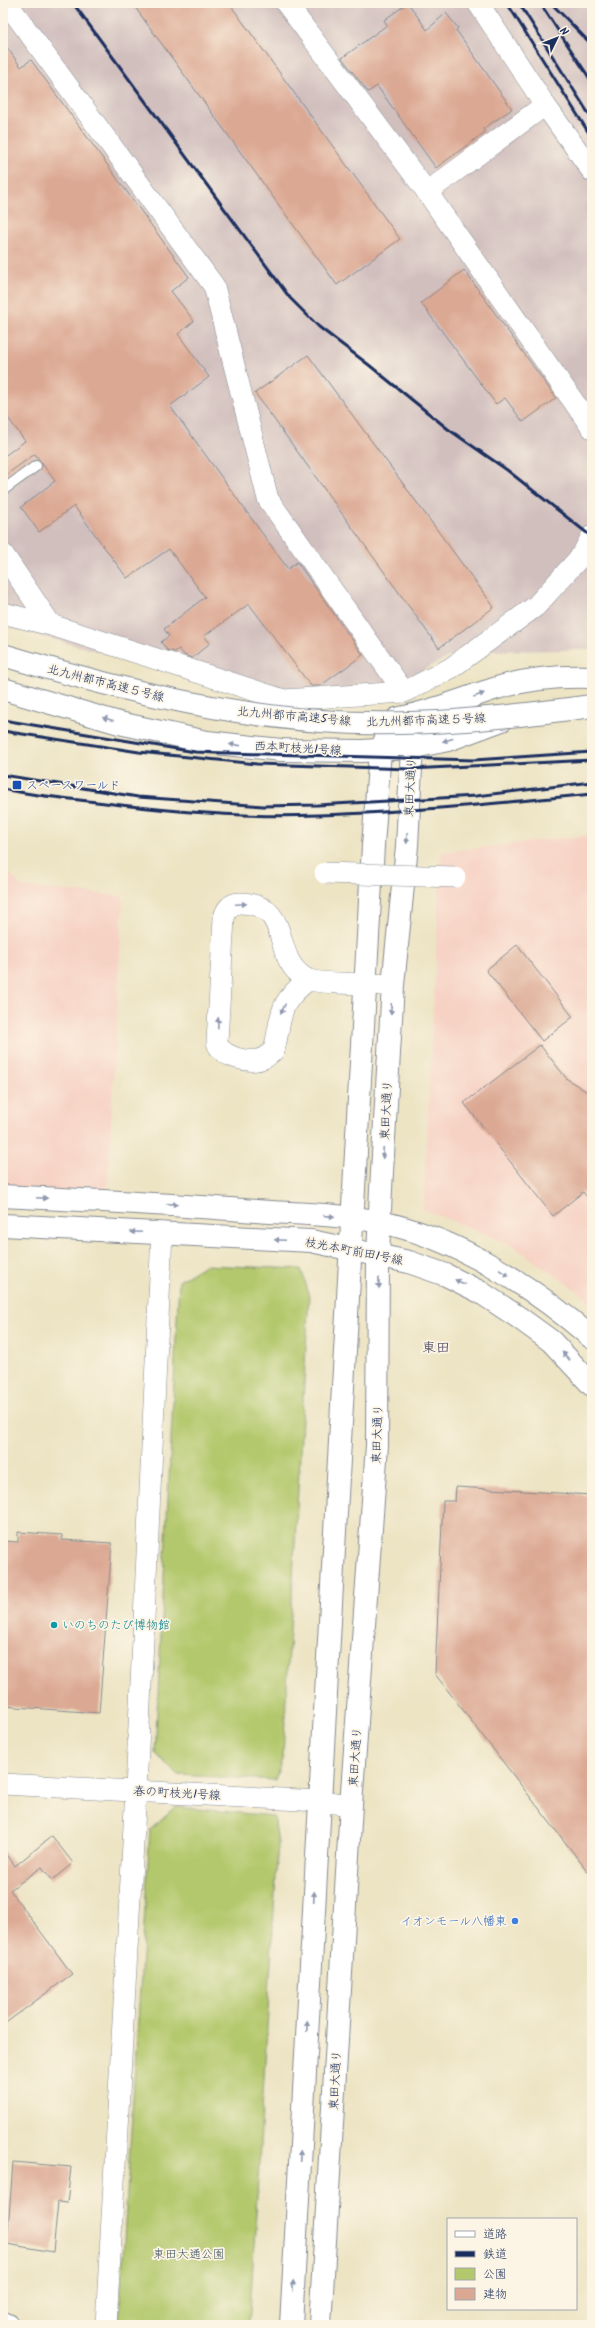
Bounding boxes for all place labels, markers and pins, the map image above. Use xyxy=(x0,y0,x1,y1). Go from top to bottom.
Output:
place label: スペースワールド xyxy=(26,776,121,795)
marker: スペースワールド xyxy=(11,779,23,791)
place label: いのちのたび博物館 xyxy=(62,1616,170,1635)
marker: いのちのたび博物館 xyxy=(49,1620,59,1630)
place label: イオンモール八幡東 xyxy=(400,1912,507,1931)
marker: イオンモール八幡東 xyxy=(510,1916,520,1926)

